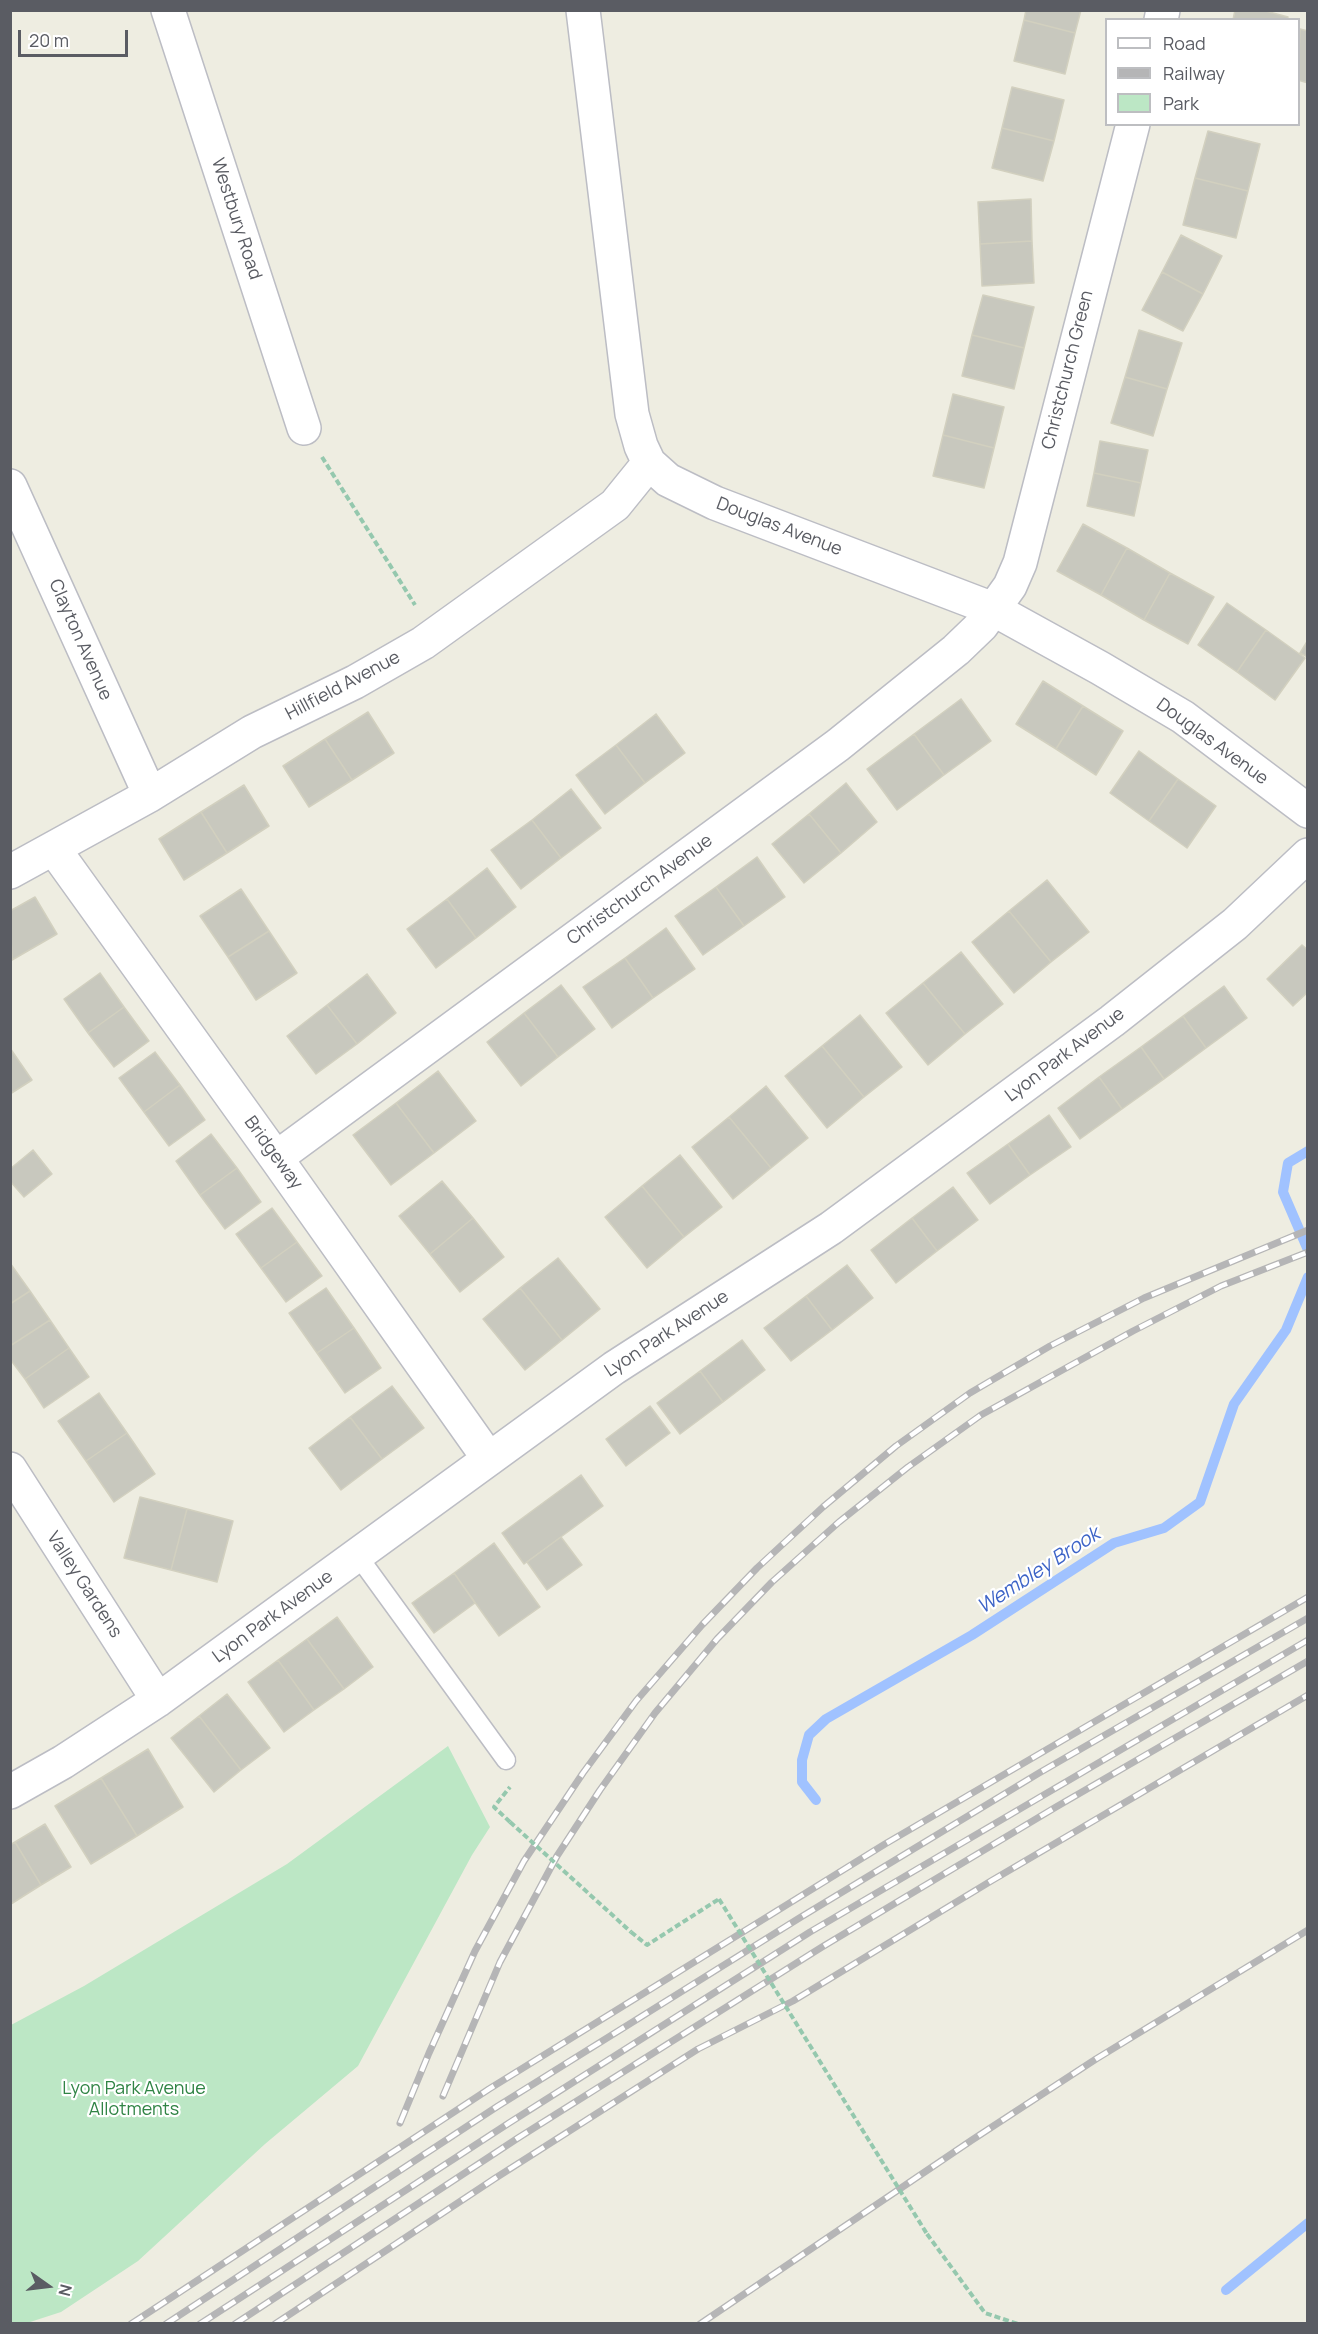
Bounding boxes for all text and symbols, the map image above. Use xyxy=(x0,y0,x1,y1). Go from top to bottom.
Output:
scale bar xyxy=(21,18,130,56)
legend xyxy=(1105,18,1300,126)
text: 20 m xyxy=(29,28,69,52)
text: Road xyxy=(1163,31,1206,55)
text: Railway xyxy=(1163,61,1225,85)
text: Park xyxy=(1163,91,1199,115)
street label: Westbury Road xyxy=(206,156,266,282)
street label: Christchurch Green xyxy=(1038,288,1098,452)
street label: Douglas Avenue xyxy=(713,493,845,561)
street label: Clayton Avenue xyxy=(44,576,116,704)
street label: Hillfield Avenue xyxy=(282,647,404,725)
street label: Douglas Avenue xyxy=(1152,694,1272,790)
street label: Christchurch Avenue xyxy=(563,830,717,950)
street label: Lyon Park Avenue xyxy=(1001,1003,1129,1107)
street label: Bridgeway xyxy=(239,1112,307,1194)
street label: Lyon Park Avenue xyxy=(601,1286,733,1382)
water label: Wembley Brook xyxy=(973,1522,1105,1620)
street label: Valley Gardens xyxy=(42,1528,126,1642)
street label: Lyon Park Avenue xyxy=(209,1566,337,1668)
park label: Lyon Park Avenue Allotments xyxy=(62,2078,206,2120)
north arrow xyxy=(18,2256,78,2316)
text: N xyxy=(53,2282,78,2299)

